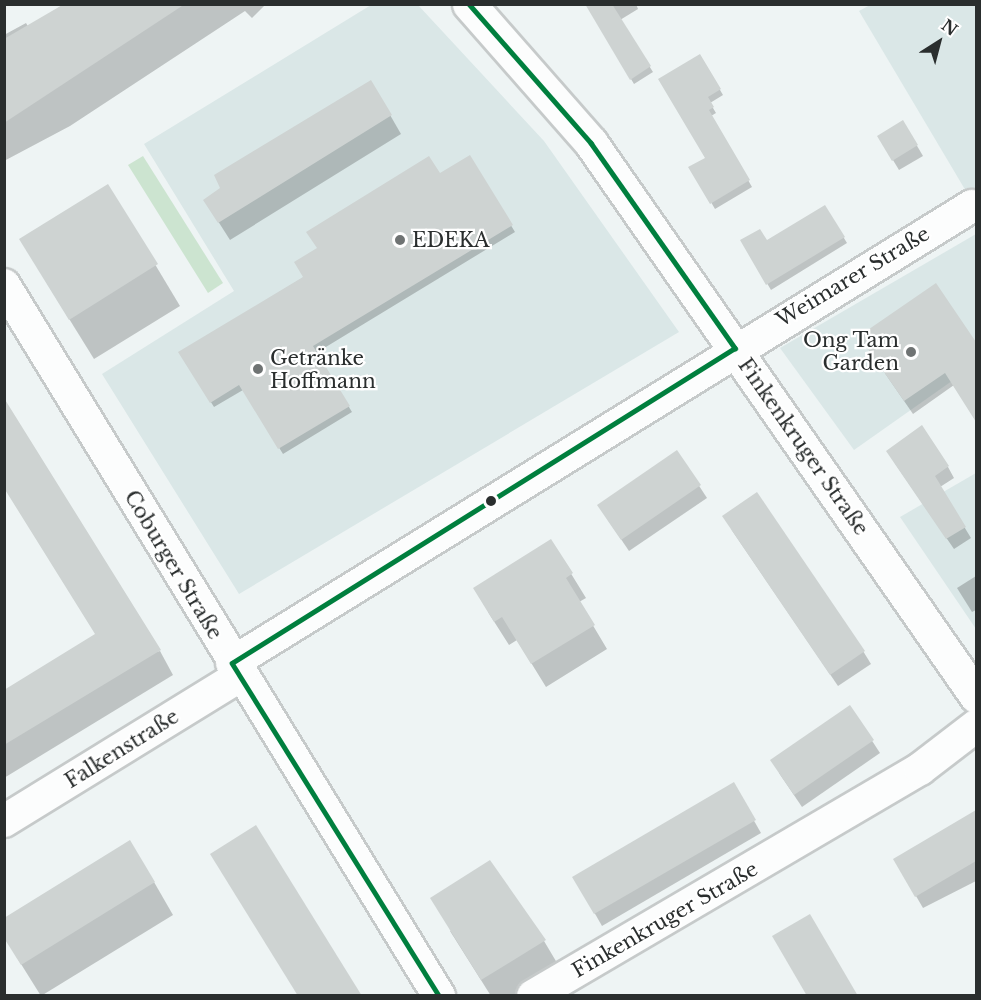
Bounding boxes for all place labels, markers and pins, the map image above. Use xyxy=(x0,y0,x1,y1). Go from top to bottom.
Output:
place label: EDEKA xyxy=(412,228,489,252)
marker: EDEKA xyxy=(393,233,407,247)
place label: Ong Tam Garden xyxy=(802,328,899,375)
marker: Ong Tam Garden xyxy=(904,345,918,359)
place label: Getränke Hoffmann xyxy=(270,346,376,393)
marker: Getränke Hoffmann xyxy=(251,362,265,376)
unlabelled marker xyxy=(485,495,497,507)

